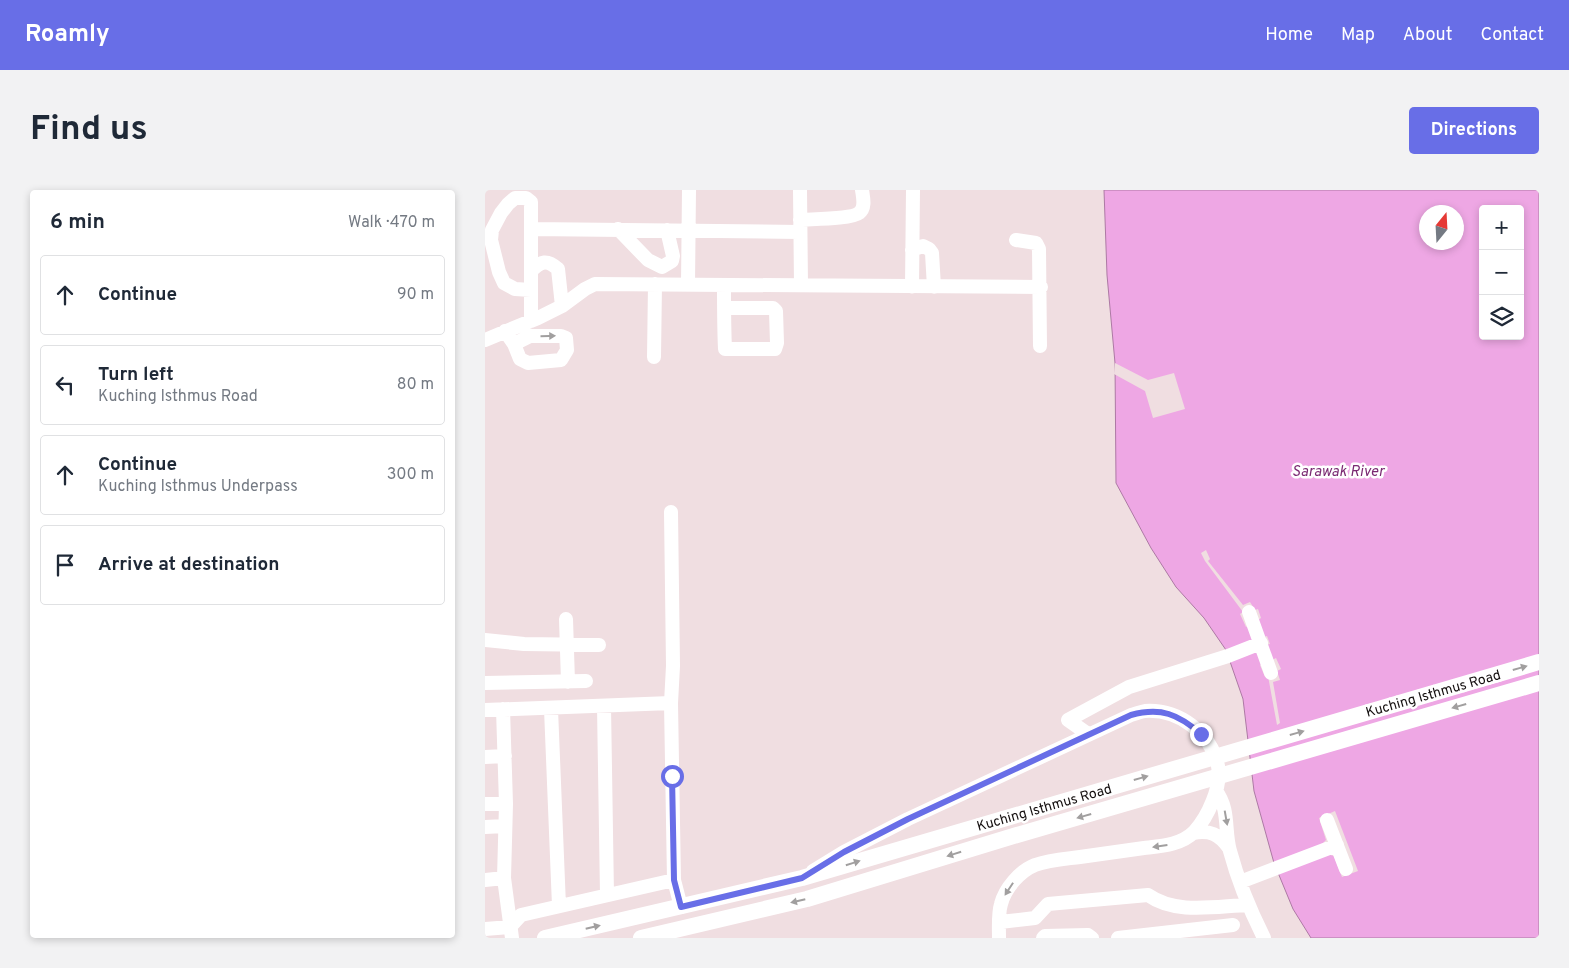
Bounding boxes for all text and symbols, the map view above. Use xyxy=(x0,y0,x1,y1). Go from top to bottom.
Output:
text: Roamly xyxy=(25,20,110,50)
text: Home xyxy=(1265,24,1313,47)
text: Map xyxy=(1341,24,1375,47)
text: About xyxy=(1403,24,1452,47)
text: Contact xyxy=(1480,24,1544,47)
button: Directions xyxy=(1409,107,1539,154)
text: Find us xyxy=(30,108,148,152)
north arrow xyxy=(1419,205,1464,250)
map controls xyxy=(1479,205,1524,340)
button: + xyxy=(1479,205,1524,250)
text: 6 min xyxy=(50,209,105,236)
text: Walk · 470 m xyxy=(348,213,435,233)
button: − xyxy=(1479,250,1524,295)
icon: ahead xyxy=(51,281,79,309)
text: Continue xyxy=(98,283,177,307)
text: 90 m xyxy=(397,285,434,305)
button: layers xyxy=(1479,295,1524,340)
one-way arrow xyxy=(540,332,556,340)
text: Turn left xyxy=(98,363,174,387)
icon: left xyxy=(51,371,79,399)
text: 80 m xyxy=(397,375,434,395)
text: Kuching Isthmus Road xyxy=(98,387,258,407)
text: Continue xyxy=(98,453,177,477)
icon: ahead xyxy=(51,461,79,489)
water label: Sarawak River xyxy=(1292,463,1385,482)
text: 300 m xyxy=(387,465,434,485)
text: Kuching Isthmus Underpass xyxy=(98,477,298,497)
icon: arrive xyxy=(51,551,79,579)
text: Arrive at destination xyxy=(98,553,279,577)
one-way arrow xyxy=(1512,664,1528,672)
street label: Kuching Isthmus Road xyxy=(1364,667,1503,722)
one-way arrow xyxy=(1451,703,1466,711)
route end xyxy=(1190,723,1213,746)
one-way arrow xyxy=(1289,729,1304,737)
route start xyxy=(661,765,684,788)
one-way arrow xyxy=(1133,774,1148,782)
street label: Kuching Isthmus Road xyxy=(975,781,1114,836)
one-way arrow xyxy=(1222,811,1230,827)
one-way arrow xyxy=(1077,812,1092,820)
one-way arrow xyxy=(1152,843,1168,851)
one-way arrow xyxy=(946,851,961,859)
one-way arrow xyxy=(845,859,860,867)
one-way arrow xyxy=(1004,882,1014,896)
one-way arrow xyxy=(791,897,806,905)
one-way arrow xyxy=(585,923,600,931)

